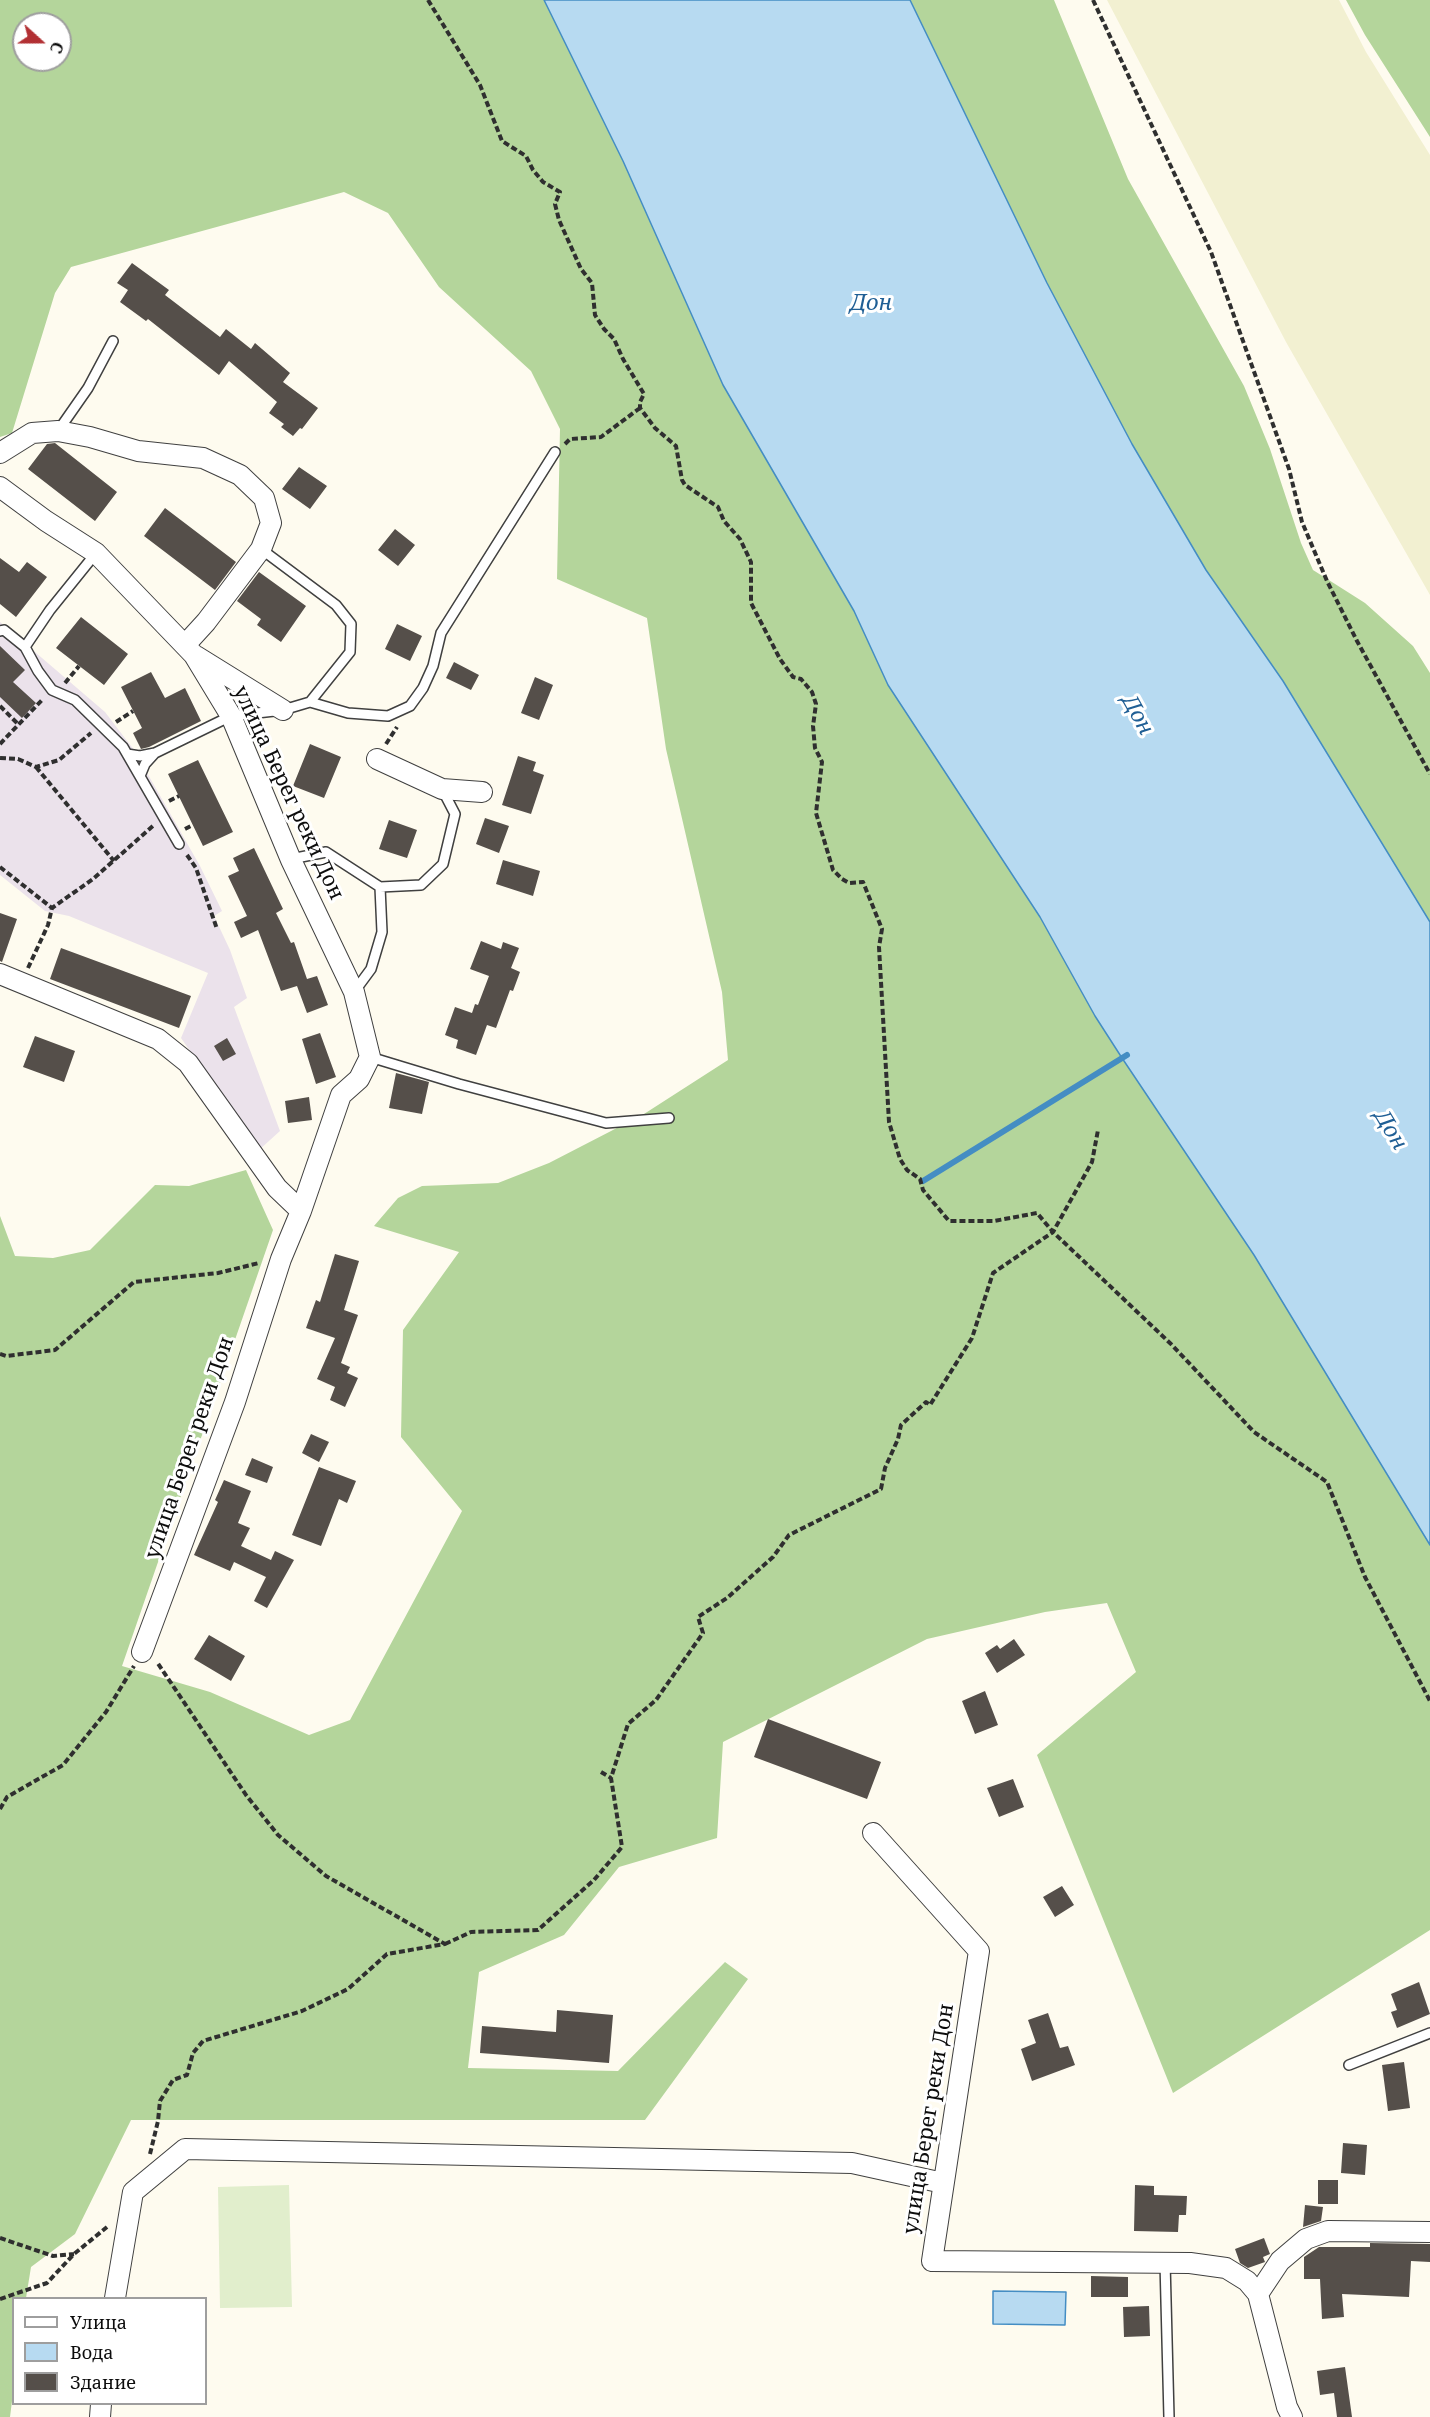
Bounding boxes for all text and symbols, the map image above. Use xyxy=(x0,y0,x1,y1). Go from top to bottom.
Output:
north arrow xyxy=(12,12,72,72)
text: С xyxy=(45,39,69,57)
water label: Дон xyxy=(850,291,892,317)
street label: улица Берег реки Дон xyxy=(227,682,349,904)
water label: Дон xyxy=(1115,690,1159,740)
water label: Дон xyxy=(1368,1105,1412,1155)
street label: улица Берег реки Дон xyxy=(140,1334,240,1562)
street label: улица Берег реки Дон xyxy=(898,2002,960,2236)
legend xyxy=(12,2297,207,2405)
text: Улица xyxy=(70,2310,127,2334)
text: Вода xyxy=(70,2340,114,2364)
text: Здание xyxy=(70,2370,136,2394)

